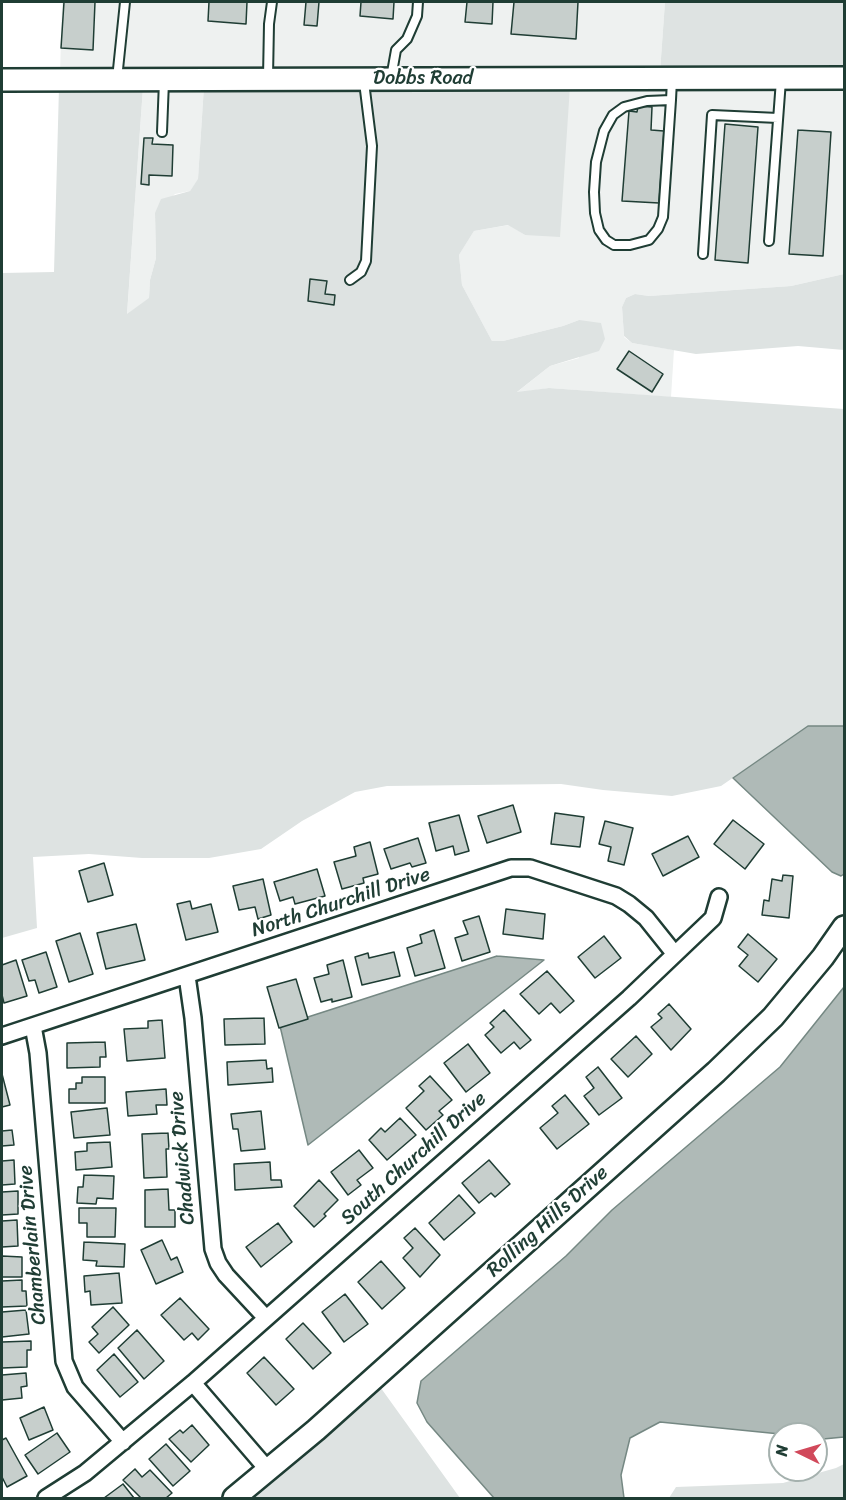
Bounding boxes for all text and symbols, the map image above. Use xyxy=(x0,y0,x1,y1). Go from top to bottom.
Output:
street label: Dobbs Road xyxy=(373,67,473,91)
street label: North Churchill Drive xyxy=(249,863,433,943)
street label: South Churchill Drive xyxy=(336,1087,492,1231)
street label: Chadwick Drive xyxy=(165,1090,201,1226)
street label: Rolling Hills Drive xyxy=(482,1161,614,1283)
street label: Chamberlain Drive xyxy=(14,1164,52,1326)
north arrow xyxy=(768,1422,828,1482)
text: N xyxy=(767,1444,796,1457)

